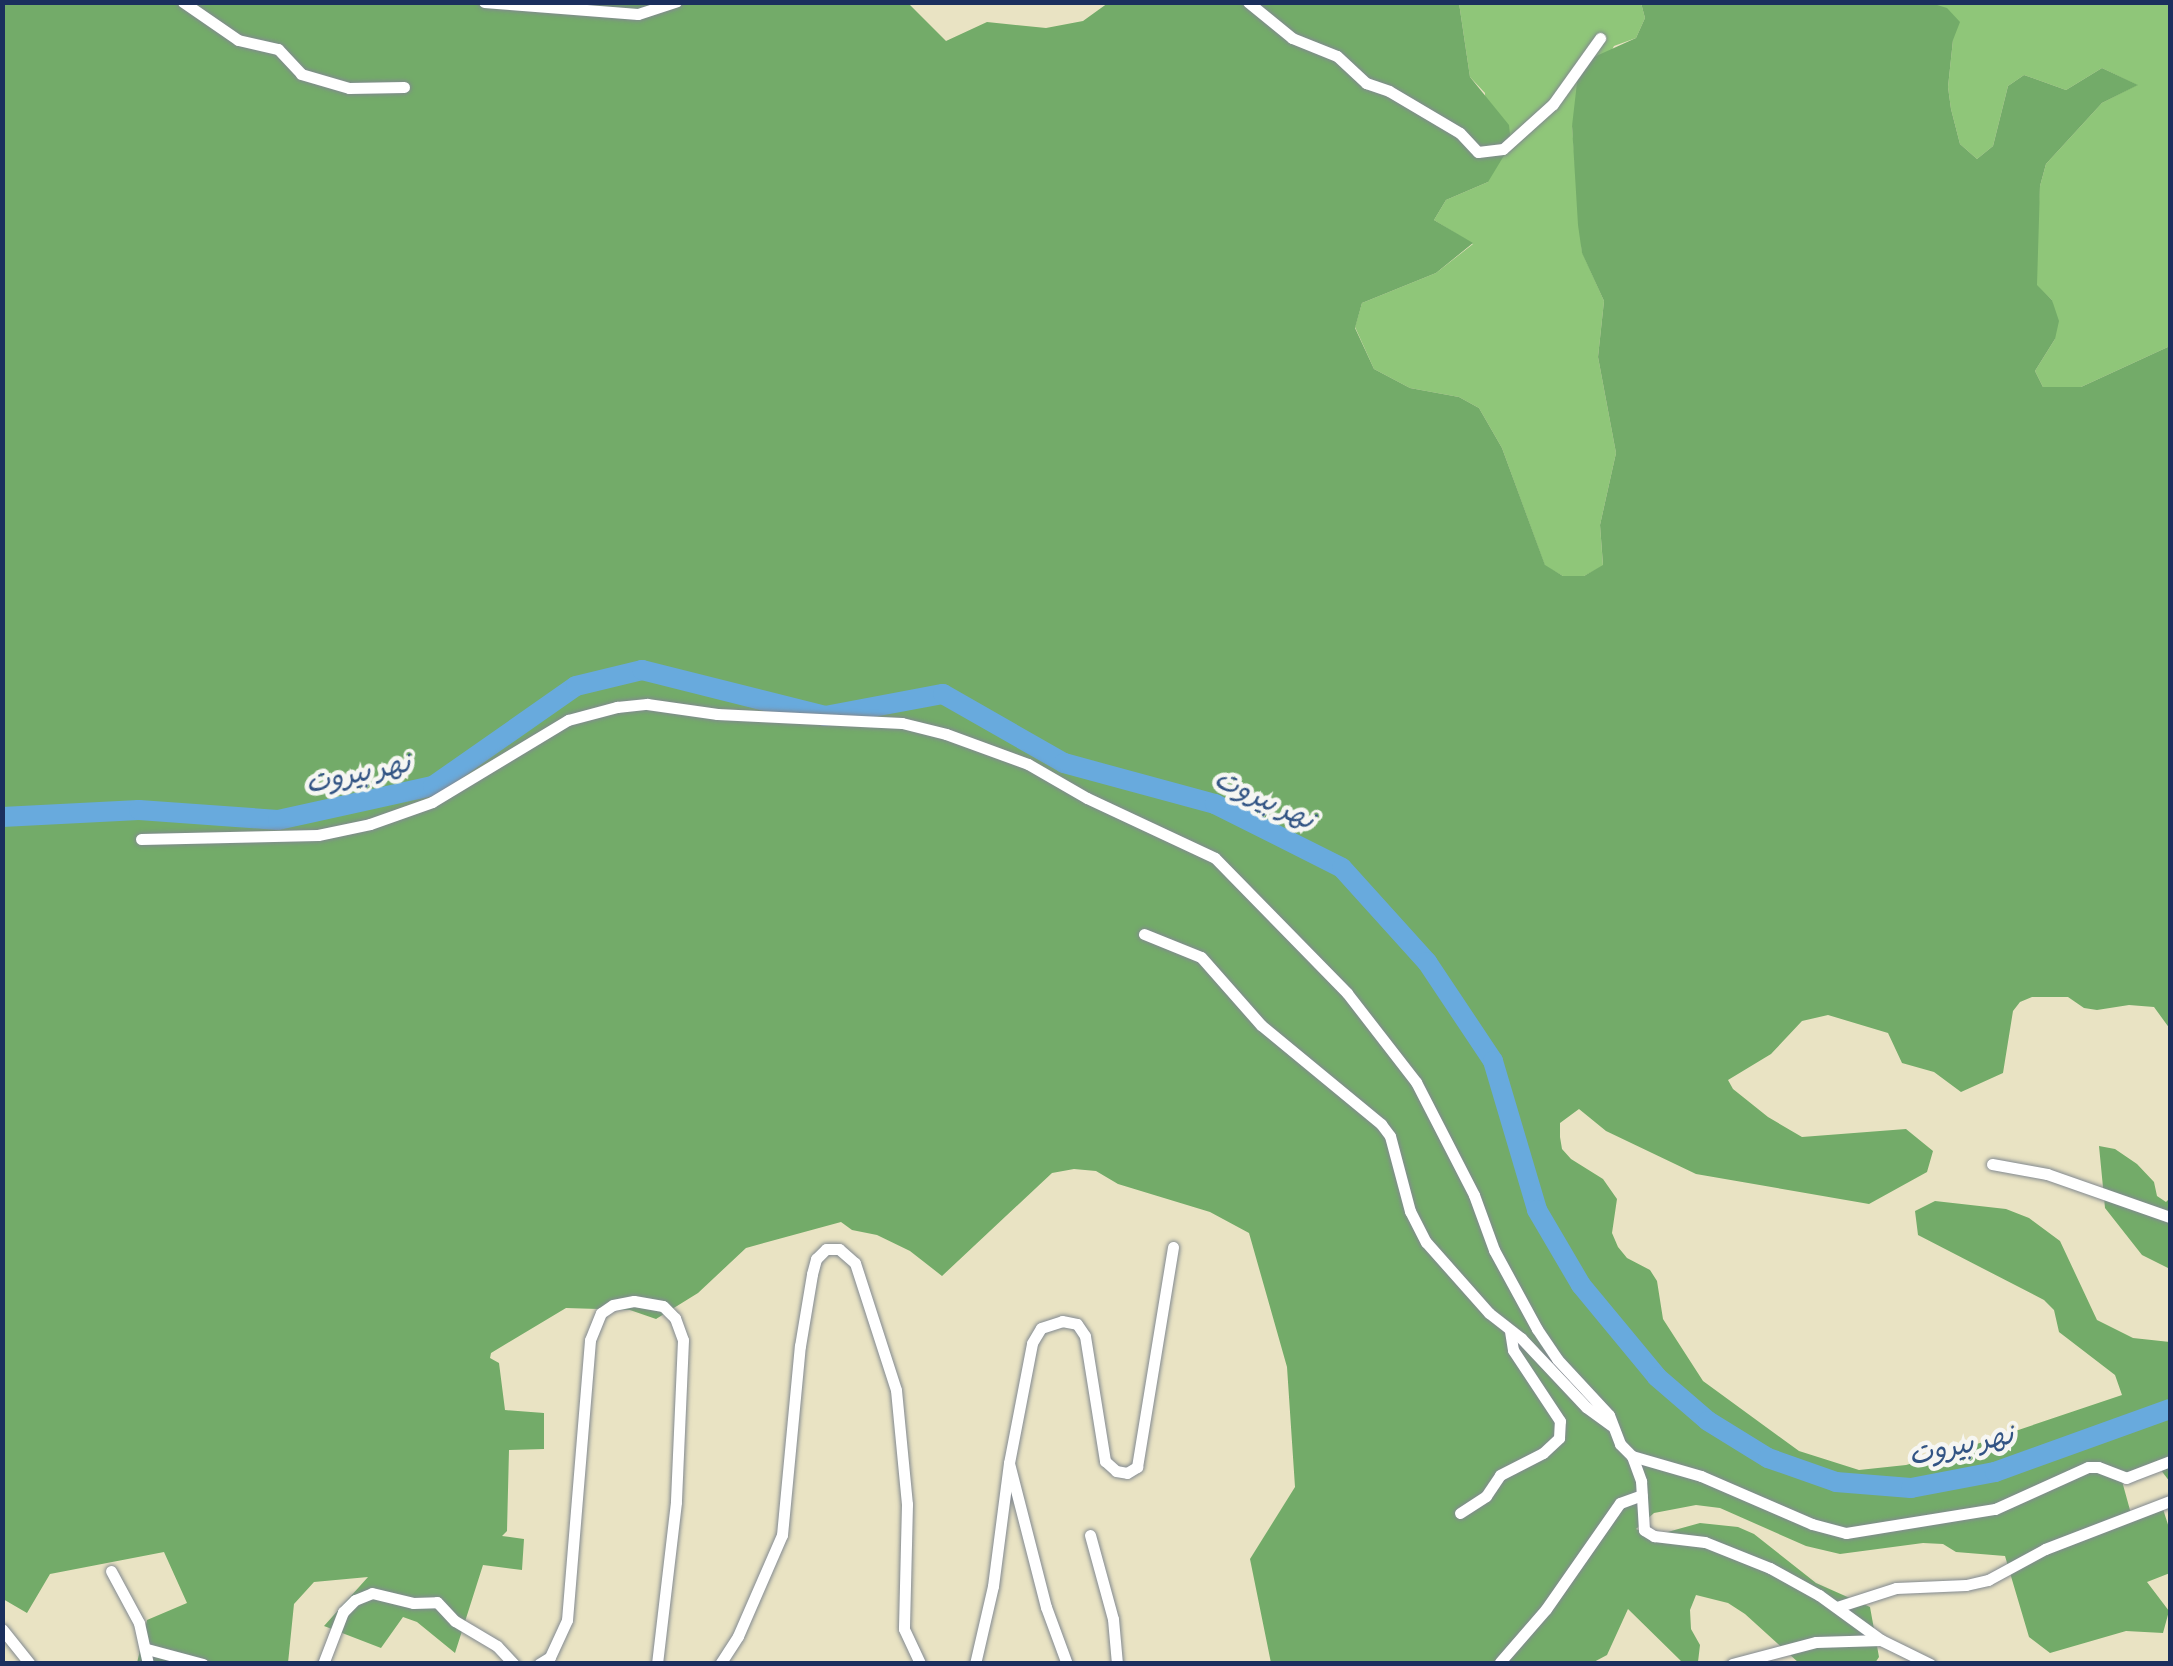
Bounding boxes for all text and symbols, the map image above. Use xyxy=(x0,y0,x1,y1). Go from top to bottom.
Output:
water label: نهر بيروت xyxy=(302,747,414,801)
water label: نهر بيروت xyxy=(1209,762,1319,838)
water label: نهر بيروت xyxy=(1905,1419,2017,1473)

